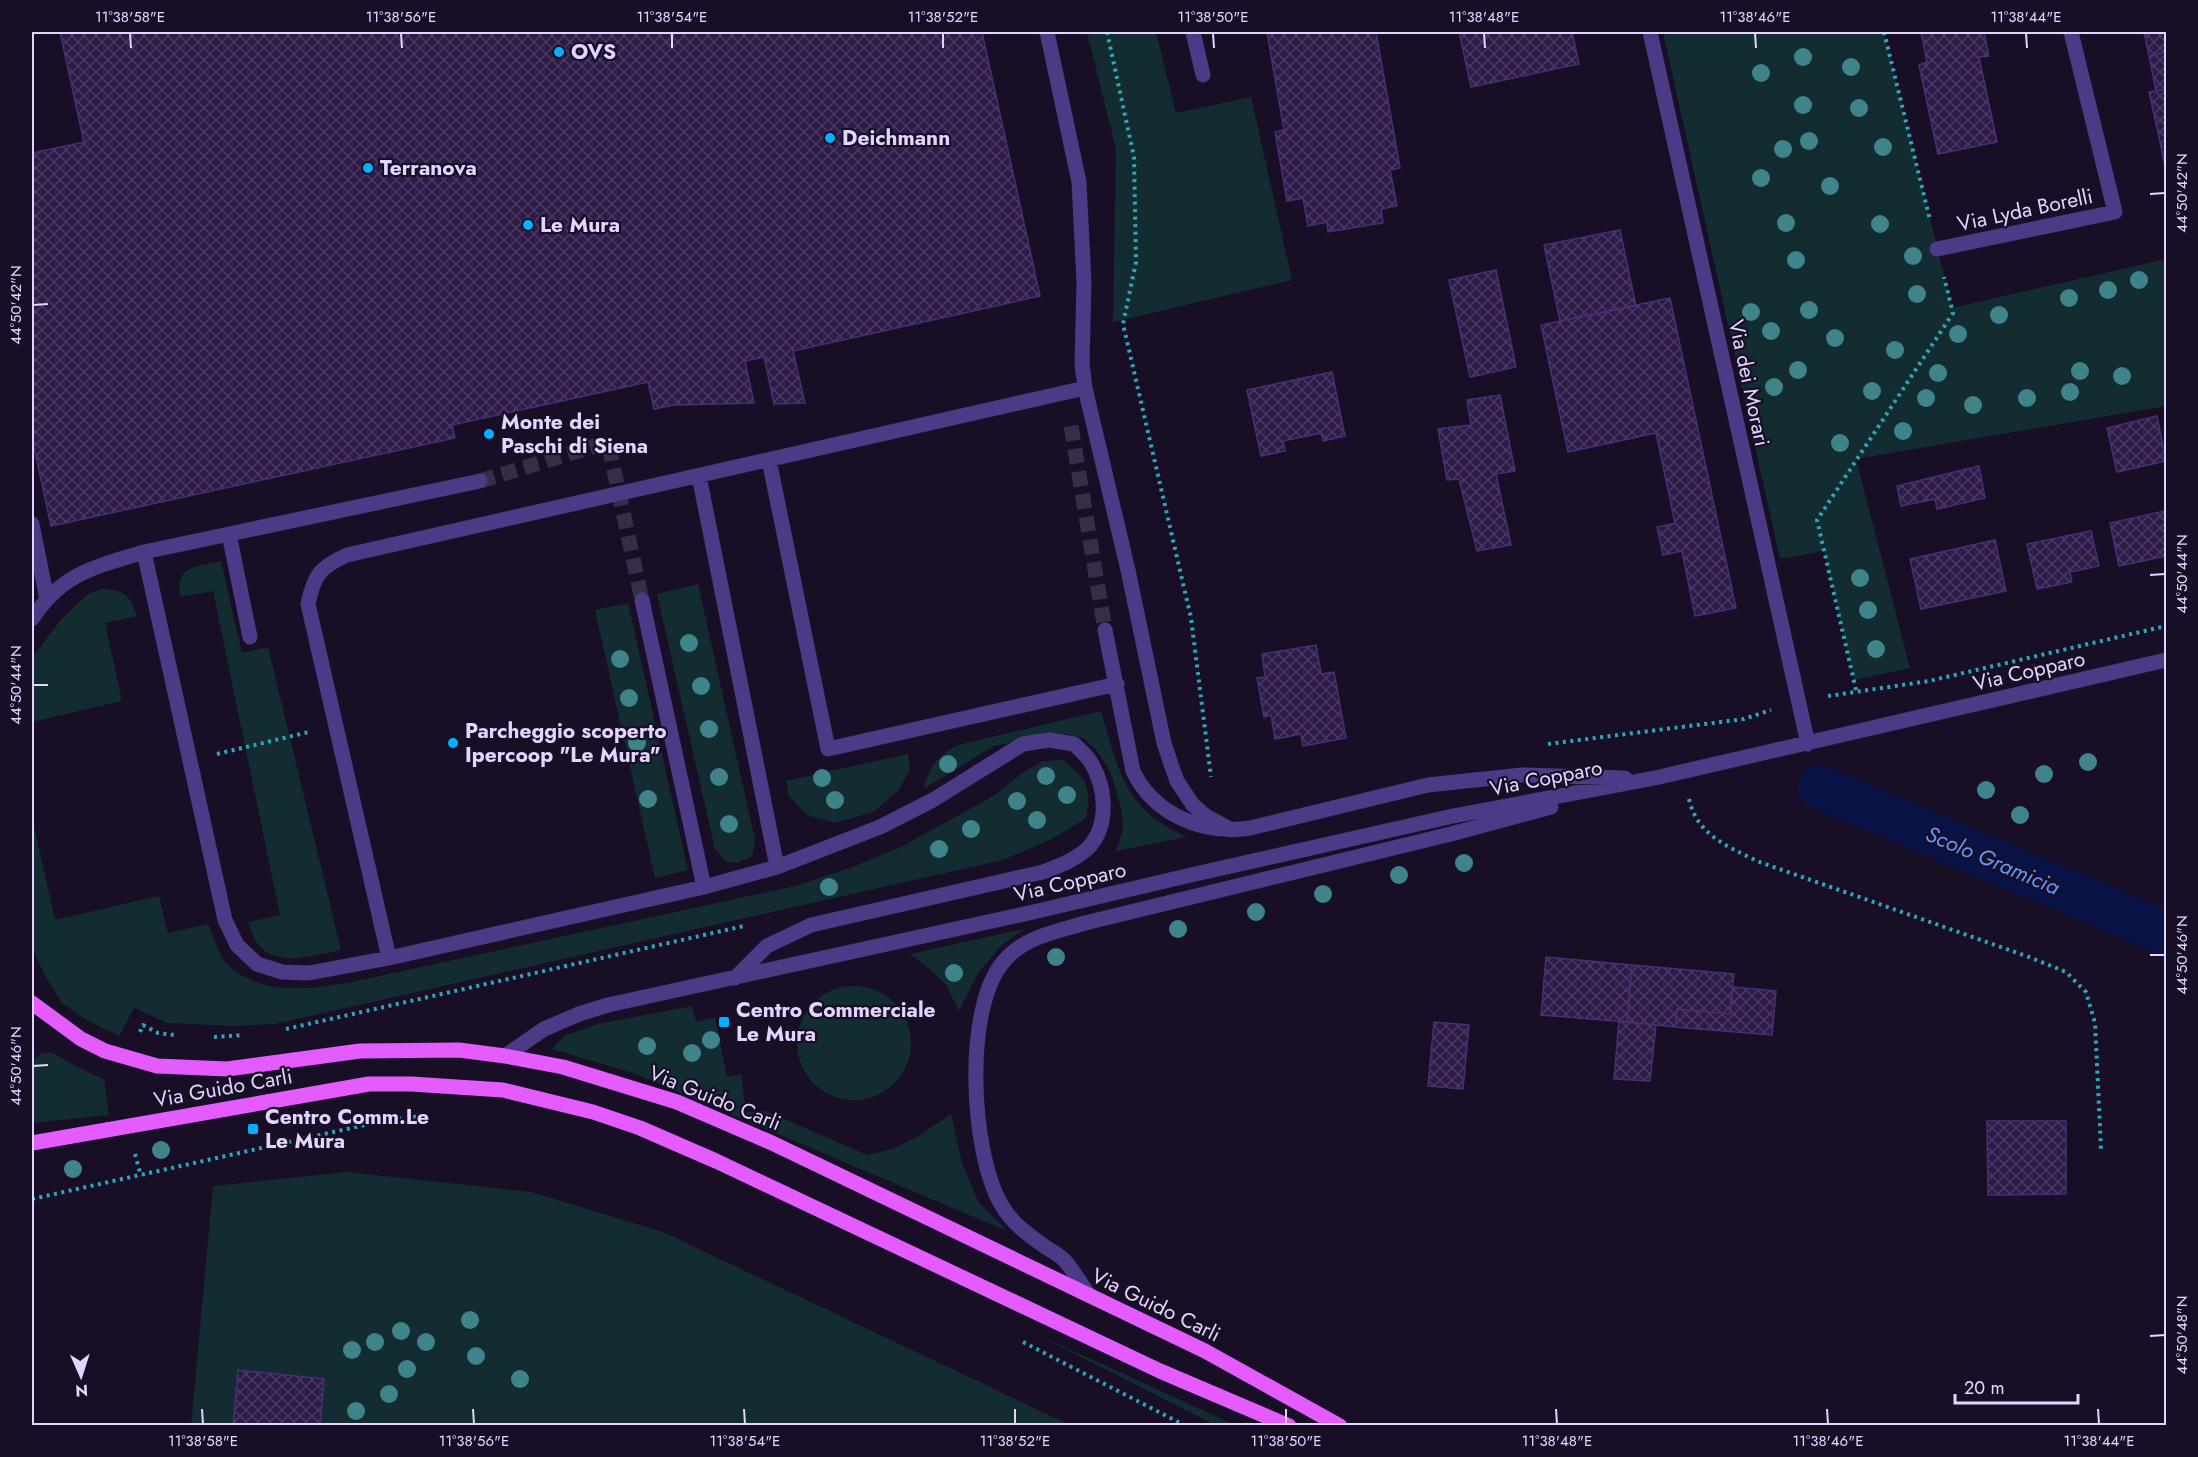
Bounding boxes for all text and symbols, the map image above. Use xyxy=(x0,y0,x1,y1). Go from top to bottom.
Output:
text: 11°38'58"E xyxy=(95,6,165,28)
text: 11°38'56"E xyxy=(366,6,436,28)
text: 11°38'54"E xyxy=(637,6,707,28)
text: 11°38'52"E xyxy=(908,6,978,28)
text: 11°38'50"E xyxy=(1177,6,1249,28)
text: 11°38'48"E xyxy=(1449,6,1519,28)
text: 11°38'46"E xyxy=(1720,6,1790,28)
text: 11°38'44"E xyxy=(1990,6,2062,28)
place label: OVS xyxy=(571,37,616,67)
marker: OVS xyxy=(552,45,566,59)
place label: Deichmann xyxy=(842,123,950,153)
marker: Deichmann xyxy=(823,131,837,145)
place label: Terranova xyxy=(380,153,477,183)
text: 44°50'42"N xyxy=(2171,153,2193,233)
marker: Terranova xyxy=(361,161,375,175)
street label: Via Lyda Borelli xyxy=(1955,181,2095,239)
place label: Le Mura xyxy=(540,210,620,240)
marker: Le Mura xyxy=(521,218,535,232)
text: 44°50'42"N xyxy=(5,265,27,345)
street label: Via dei Morari xyxy=(1721,317,1777,449)
place label: Monte dei Paschi di Siena xyxy=(501,407,648,461)
marker: Monte dei Paschi di Siena xyxy=(482,427,496,441)
text: 44°50'44"N xyxy=(2171,534,2193,614)
street label: Via Copparo xyxy=(1970,644,2088,698)
text: 44°50'44"N xyxy=(5,645,27,725)
place label: Parcheggio scoperto Ipercoop "Le Mura" xyxy=(465,716,667,770)
marker: Parcheggio scoperto Ipercoop "Le Mura" xyxy=(446,736,460,750)
street label: Via Copparo xyxy=(1487,752,1605,804)
water label: Scolo Gramicia xyxy=(1921,817,2065,903)
street label: Via Copparo xyxy=(1011,855,1129,909)
text: 44°50'46"N xyxy=(2171,915,2193,995)
place label: Centro Commerciale Le Mura xyxy=(736,995,936,1049)
marker: Centro Commerciale Le Mura xyxy=(717,1015,731,1029)
text: 44°50'46"N xyxy=(5,1026,27,1106)
street label: Via Guido Carli xyxy=(644,1058,786,1138)
street label: Via Guido Carli xyxy=(151,1061,295,1115)
place label: Centro Comm.Le Le Mura xyxy=(265,1102,429,1156)
marker: Centro Comm.Le Le Mura xyxy=(246,1122,260,1136)
street label: Via Guido Carli xyxy=(1086,1261,1226,1349)
text: 44°50'48"N xyxy=(2171,1296,2193,1374)
north arrow xyxy=(51,1346,111,1406)
scale bar xyxy=(1955,1367,2078,1405)
text: 20 m xyxy=(1964,1375,2004,1401)
text: N xyxy=(75,1379,89,1402)
text: 11°38'58"E xyxy=(168,1430,238,1452)
text: 11°38'56"E xyxy=(439,1430,509,1452)
text: 11°38'54"E xyxy=(710,1430,780,1452)
text: 11°38'52"E xyxy=(980,1430,1050,1452)
text: 11°38'50"E xyxy=(1250,1430,1322,1452)
text: 11°38'48"E xyxy=(1522,1430,1592,1452)
text: 11°38'46"E xyxy=(1793,1430,1863,1452)
text: 11°38'44"E xyxy=(2063,1430,2135,1452)

